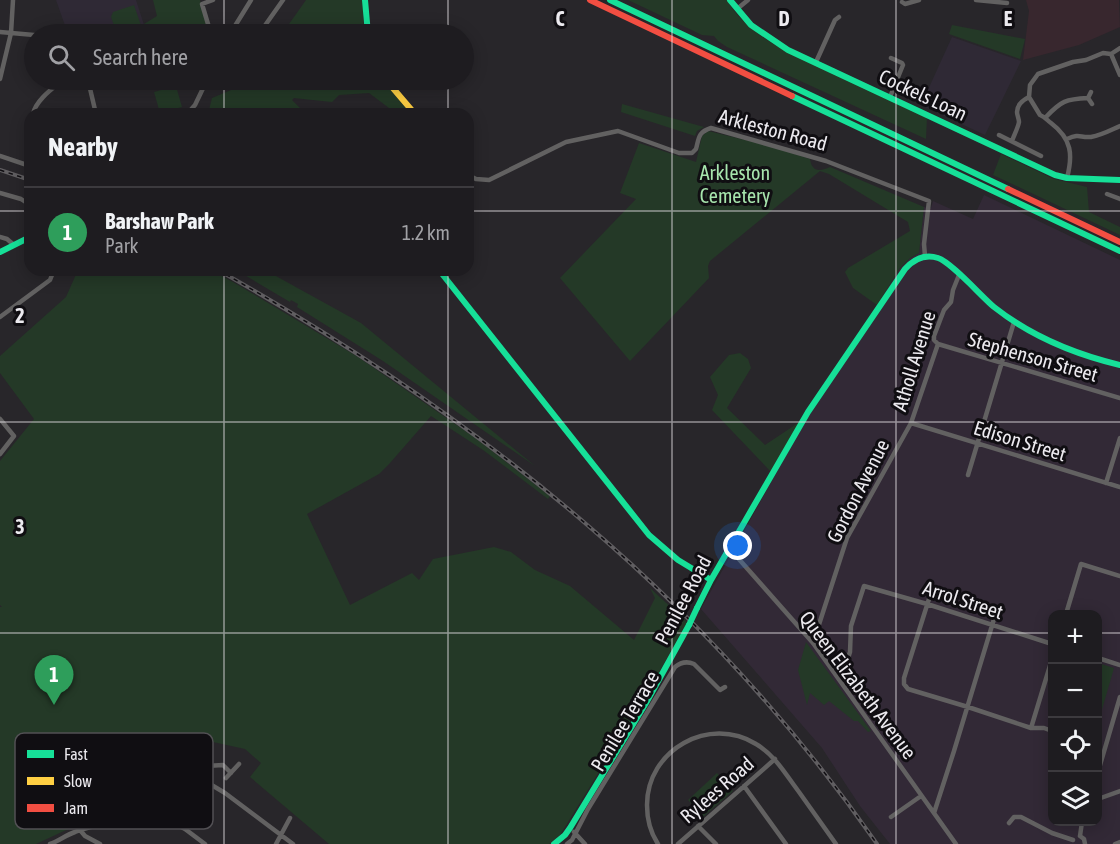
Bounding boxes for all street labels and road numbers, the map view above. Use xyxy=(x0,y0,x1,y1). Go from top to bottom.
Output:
street label: Cockels Loan xyxy=(876,64,971,125)
street label: Arkleston Road xyxy=(716,104,830,155)
street label: Atholl Avenue xyxy=(887,308,940,414)
street label: Stephenson Street xyxy=(966,327,1101,386)
street label: Edison Street xyxy=(971,416,1069,466)
street label: Gordon Avenue xyxy=(822,435,893,546)
street label: Penilee Road xyxy=(650,552,715,648)
street label: Arrol Street xyxy=(920,576,1006,623)
street label: Queen Elizabeth Avenue xyxy=(795,606,921,763)
street label: Penilee Terrace xyxy=(586,667,663,775)
street label: Rylees Road xyxy=(675,752,758,828)

